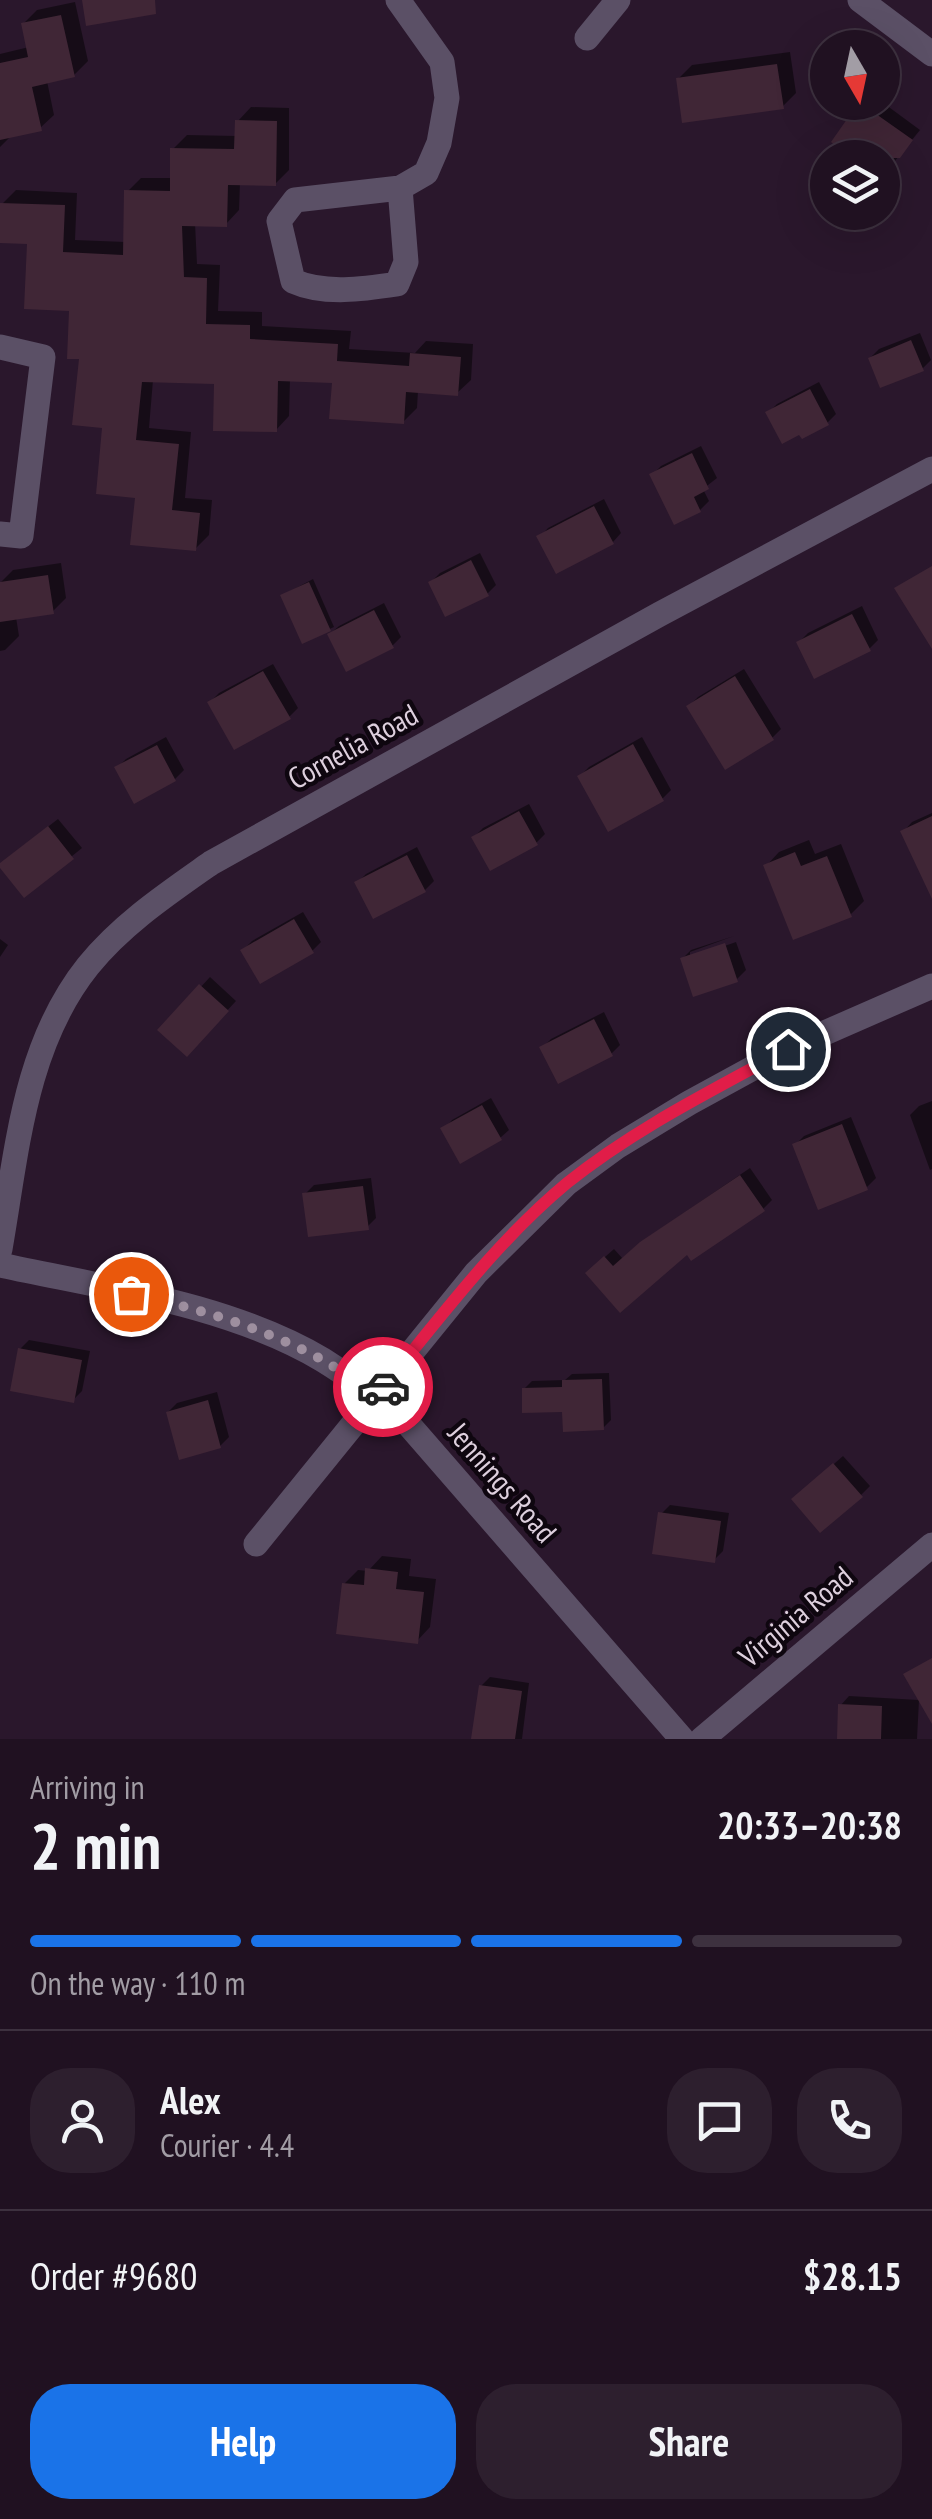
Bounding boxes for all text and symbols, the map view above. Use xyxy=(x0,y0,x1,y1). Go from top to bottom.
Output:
north arrow xyxy=(810,30,900,120)
map controls xyxy=(810,30,900,230)
button: layers xyxy=(810,140,900,230)
street label: Cornelia Road xyxy=(280,694,424,797)
pin xyxy=(746,1007,831,1092)
icon: home xyxy=(761,1022,816,1077)
pin xyxy=(89,1252,174,1337)
icon: bag xyxy=(104,1267,159,1322)
courier xyxy=(333,1337,433,1437)
icon: car xyxy=(356,1360,411,1415)
street label: Jennings Road xyxy=(440,1413,566,1550)
street label: Virginia Road xyxy=(729,1557,860,1676)
text: Arriving in xyxy=(30,1766,145,1808)
text: 20:33–20:38 xyxy=(717,1800,902,1849)
text: 2 min xyxy=(30,1803,161,1887)
text: On the way · 110 m xyxy=(30,1962,245,2004)
button: person xyxy=(30,2068,135,2173)
button: chat xyxy=(667,2068,772,2173)
button: phone xyxy=(797,2068,902,2173)
text: Alex xyxy=(160,2075,221,2124)
text: Courier · 4.4 xyxy=(160,2124,294,2166)
text: Order #9680 xyxy=(30,2251,197,2300)
text: $28.15 xyxy=(803,2251,902,2300)
button: Help xyxy=(30,2384,456,2499)
button: Share xyxy=(476,2384,902,2499)

